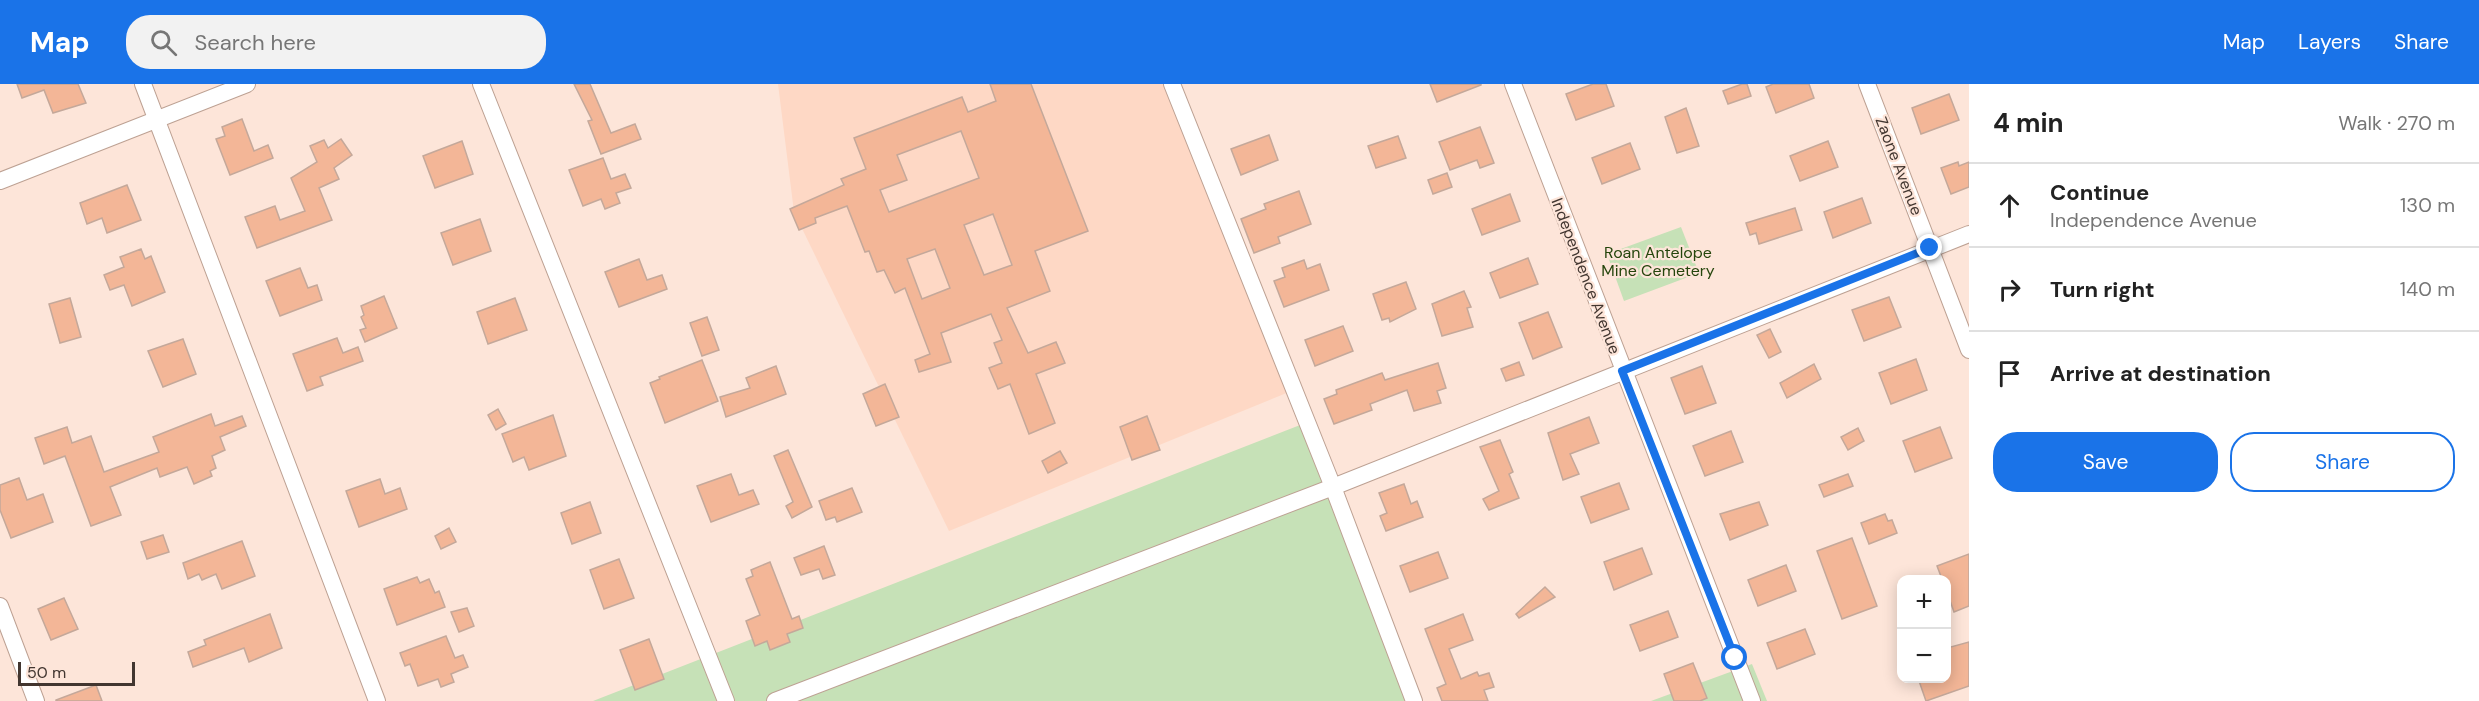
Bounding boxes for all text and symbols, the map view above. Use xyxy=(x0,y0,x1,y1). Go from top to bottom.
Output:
search box xyxy=(126,15,546,69)
text: Map xyxy=(30,24,90,61)
icon: search xyxy=(147,26,180,59)
text: Search here xyxy=(195,28,316,57)
text: Map xyxy=(2223,28,2265,56)
text: Layers xyxy=(2298,28,2361,56)
text: Share xyxy=(2394,28,2449,56)
text: 4 min xyxy=(1993,106,2064,140)
text: Walk · 270 m xyxy=(2338,110,2455,136)
street label: Zaone Avenue xyxy=(1871,114,1927,218)
text: Continue xyxy=(2050,178,2149,207)
icon: ahead xyxy=(1993,189,2026,222)
text: 130 m xyxy=(2400,192,2455,218)
street label: Independence Avenue xyxy=(1547,195,1625,357)
text: Independence Avenue xyxy=(2050,207,2257,233)
route end xyxy=(1916,234,1942,260)
park label: Roan Antelope Mine Cemetery xyxy=(1601,242,1715,281)
icon: right xyxy=(1993,273,2026,306)
text: Turn right xyxy=(2050,275,2155,304)
text: 140 m xyxy=(2400,276,2455,302)
icon: arrive xyxy=(1993,357,2026,390)
text: Arrive at destination xyxy=(2050,359,2271,388)
button: Save xyxy=(1993,432,2218,492)
button: Share xyxy=(2230,432,2455,492)
map controls xyxy=(1897,575,1951,683)
button: + xyxy=(1897,575,1951,629)
button: − xyxy=(1897,629,1951,683)
route start xyxy=(1721,644,1747,670)
scale bar xyxy=(18,659,135,686)
text: 50 m xyxy=(27,662,66,683)

